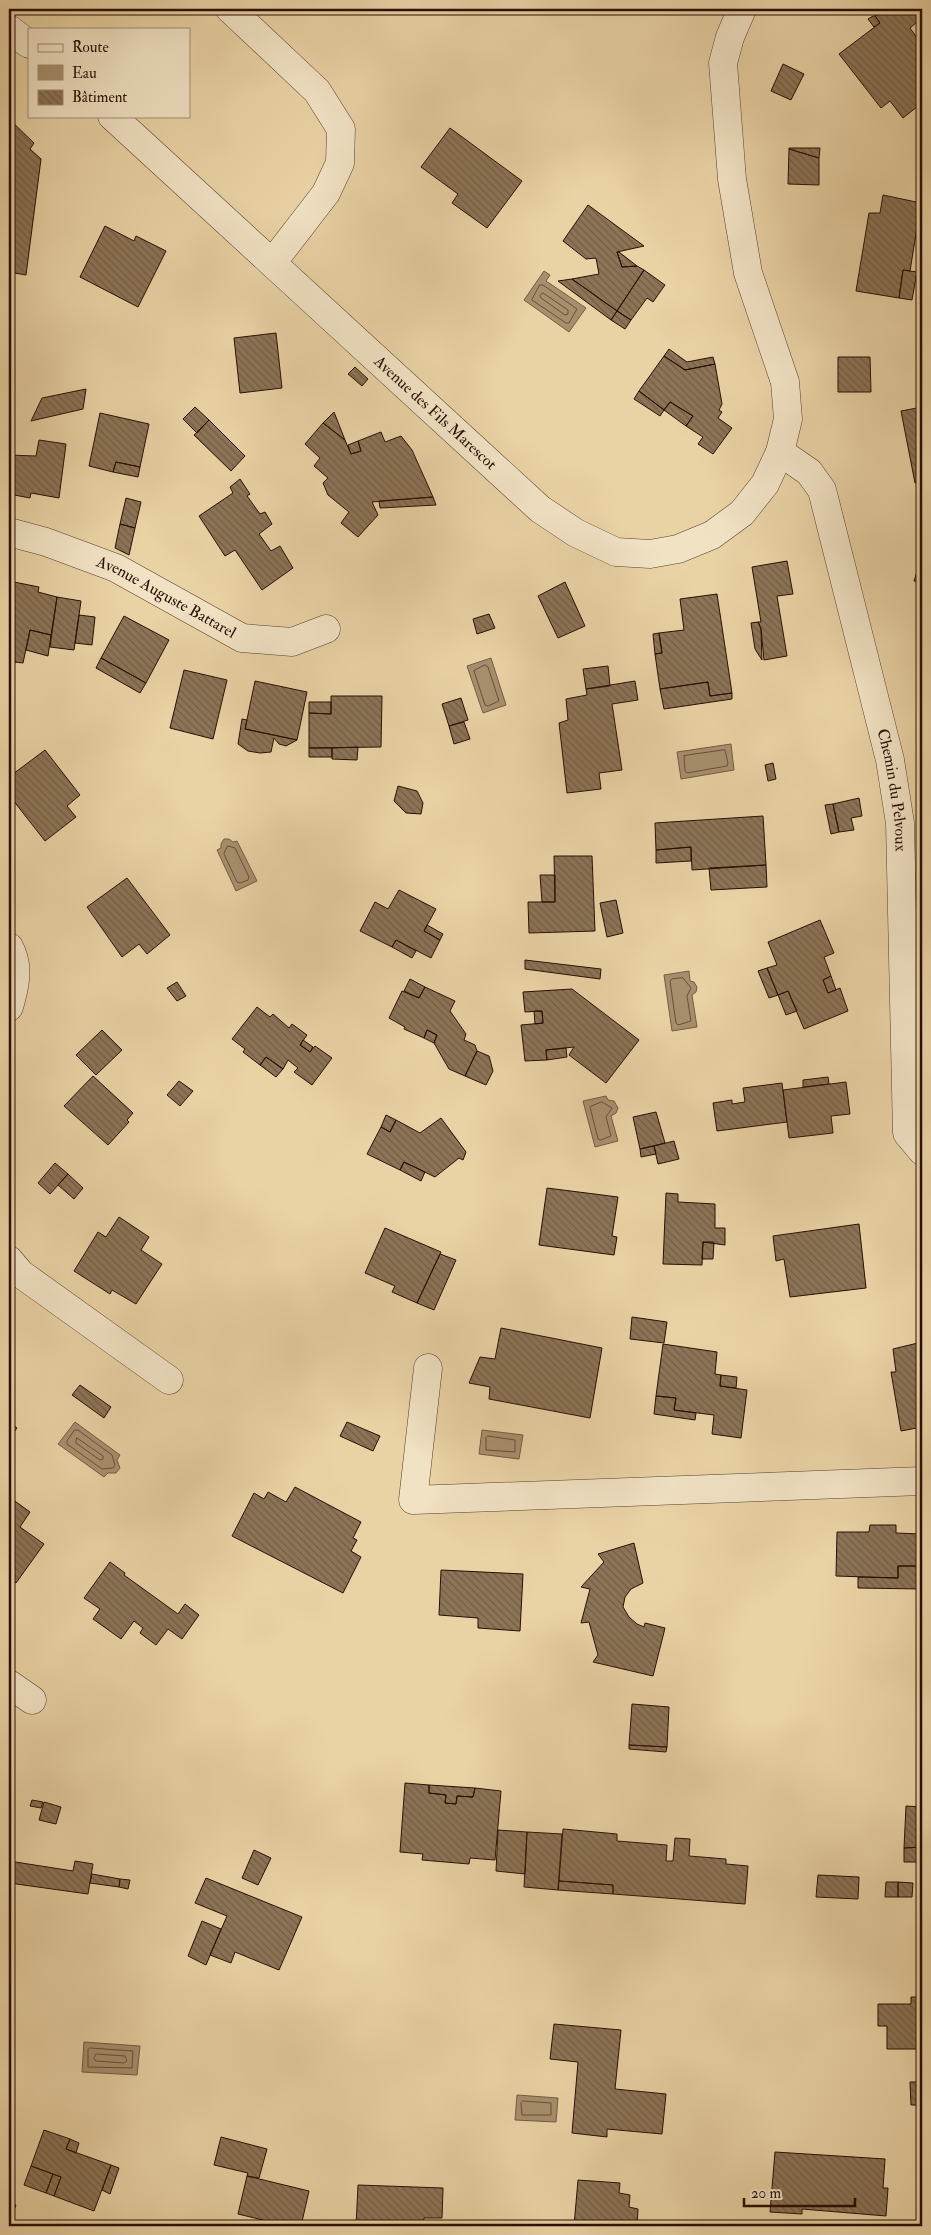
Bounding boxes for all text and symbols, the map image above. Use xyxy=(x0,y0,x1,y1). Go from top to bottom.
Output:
legend xyxy=(28,28,190,118)
text: Route xyxy=(72,38,109,57)
text: Eau xyxy=(72,64,97,83)
text: Bâtiment xyxy=(72,88,127,107)
street label: Avenue des Fils Marescot xyxy=(369,351,501,474)
street label: Avenue Auguste Battarel xyxy=(93,551,240,643)
street label: Chemin du Pelvoux xyxy=(872,727,911,852)
scale bar xyxy=(744,2175,855,2207)
text: 20 m xyxy=(751,2184,781,2203)

